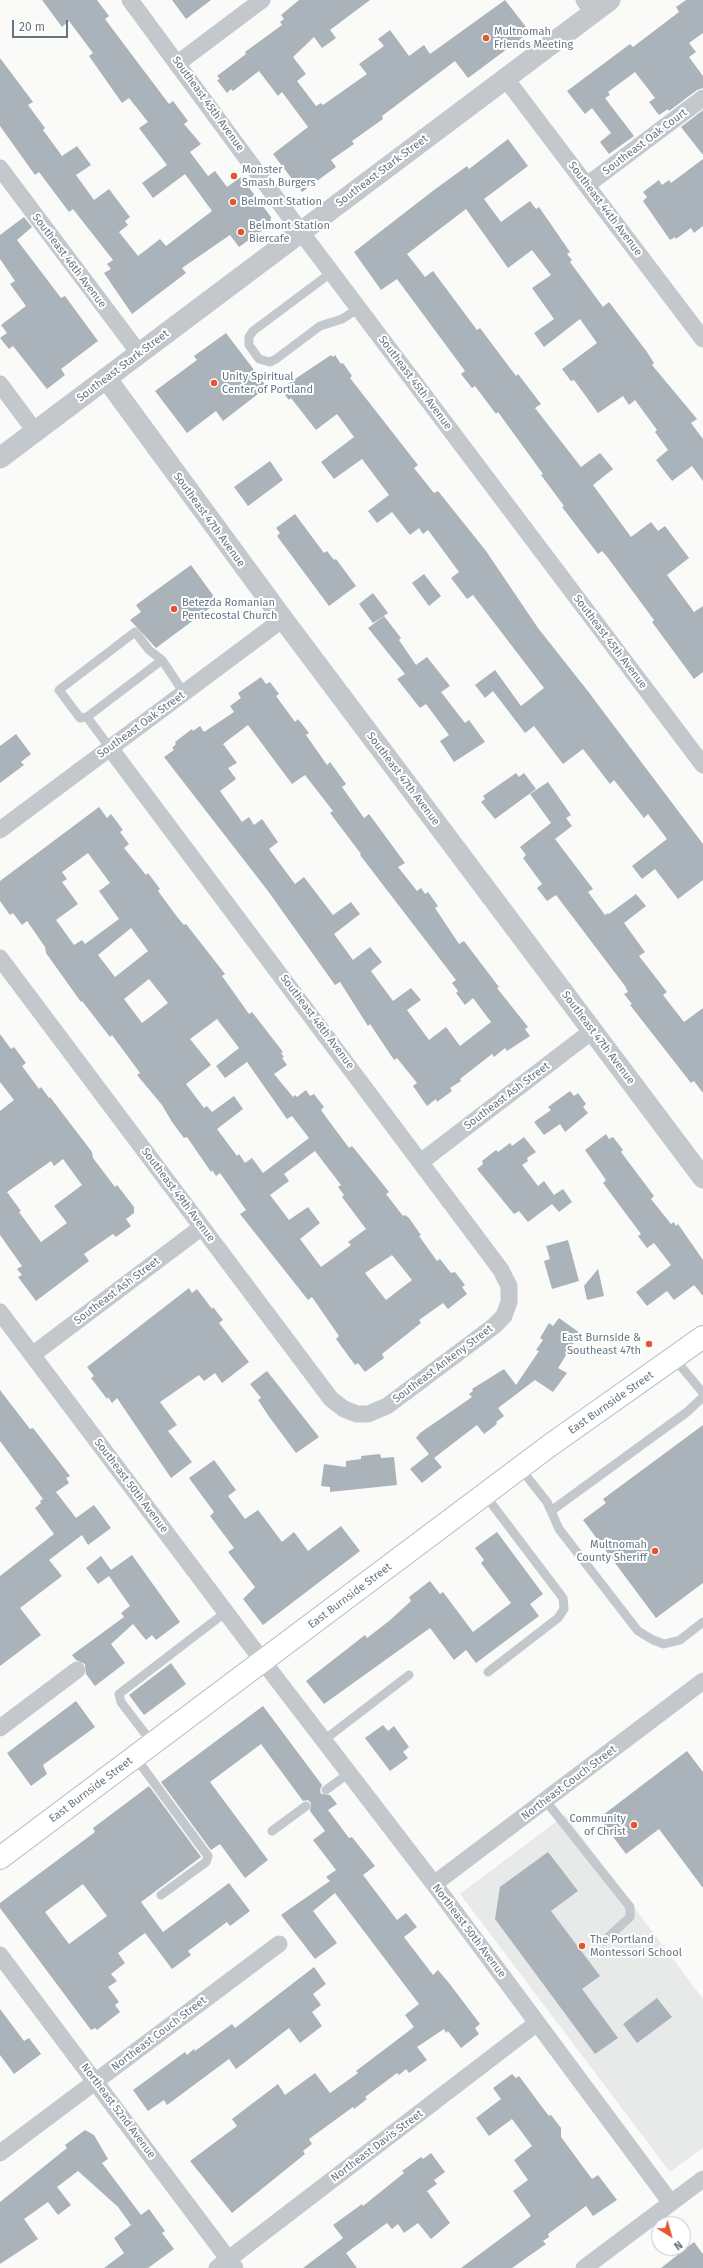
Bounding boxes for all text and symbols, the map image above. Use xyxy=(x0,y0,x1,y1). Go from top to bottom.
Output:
scale bar xyxy=(14,12,70,38)
text: 20 m xyxy=(19,20,45,34)
place label: Multnomah Friends Meeting xyxy=(494,25,573,51)
marker: Multnomah Friends Meeting xyxy=(481,33,491,43)
street label: Southeast 45th Avenue xyxy=(169,54,247,154)
street label: Southeast Oak Court xyxy=(600,106,690,178)
street label: Southeast Stark Street xyxy=(333,132,431,210)
street label: Southeast 44th Avenue xyxy=(565,159,645,259)
place label: Monster Smash Burgers xyxy=(242,163,316,189)
marker: Monster Smash Burgers xyxy=(229,171,239,181)
place label: Belmont Station xyxy=(241,195,322,209)
marker: Belmont Station xyxy=(228,197,238,207)
street label: Southeast 46th Avenue xyxy=(29,211,109,311)
place label: Belmont Station Biercafe xyxy=(249,219,330,245)
marker: Belmont Station Biercafe xyxy=(236,227,246,237)
street label: Southeast Stark Street xyxy=(74,327,172,405)
street label: Southeast 45th Avenue xyxy=(375,333,455,433)
place label: Unity Spiritual Center of Portland xyxy=(222,370,313,396)
marker: Unity Spiritual Center of Portland xyxy=(209,378,219,388)
street label: Southeast 47th Avenue xyxy=(170,470,248,570)
street label: Southeast 45th Avenue xyxy=(570,592,650,692)
place label: Betezda Romanian Pentecostal Church xyxy=(182,596,277,622)
marker: Betezda Romanian Pentecostal Church xyxy=(169,604,179,614)
street label: Southeast Oak Street xyxy=(95,689,187,761)
street label: Southeast 47th Avenue xyxy=(364,730,442,828)
street label: Southeast 48th Avenue xyxy=(277,972,357,1072)
street label: Southeast 47th Avenue xyxy=(559,989,637,1087)
street label: Southeast Ash Street xyxy=(462,1060,552,1132)
street label: Southeast 49th Avenue xyxy=(138,1145,218,1245)
street label: Southeast Ash Street xyxy=(72,1255,162,1327)
street label: Southeast Ankeny Street xyxy=(390,1322,496,1406)
place label: East Burnside & Southeast 47th xyxy=(562,1331,641,1357)
marker: East Burnside & Southeast 47th xyxy=(644,1339,654,1349)
street label: East Burnside Street xyxy=(566,1369,656,1437)
street label: Southeast 50th Avenue xyxy=(91,1436,171,1536)
place label: Multnomah County Sheriff xyxy=(576,1538,647,1564)
marker: Multnomah County Sheriff xyxy=(650,1546,660,1556)
street label: East Burnside Street xyxy=(306,1560,394,1632)
street label: Northeast Couch Street xyxy=(519,1743,619,1823)
street label: East Burnside Street xyxy=(47,1754,135,1826)
place label: Community of Christ xyxy=(570,1812,626,1838)
marker: Community of Christ xyxy=(629,1820,639,1830)
street label: Northeast 50th Avenue xyxy=(429,1882,509,1980)
place label: The Portland Montessori School xyxy=(590,1933,682,1959)
marker: The Portland Montessori School xyxy=(577,1941,587,1951)
street label: Northeast Couch Street xyxy=(109,1994,209,2074)
street label: Northeast 52nd Avenue xyxy=(78,2061,158,2161)
street label: Northeast Davis Street xyxy=(328,2107,426,2185)
north arrow xyxy=(651,2216,691,2256)
text: N xyxy=(671,2238,685,2253)

